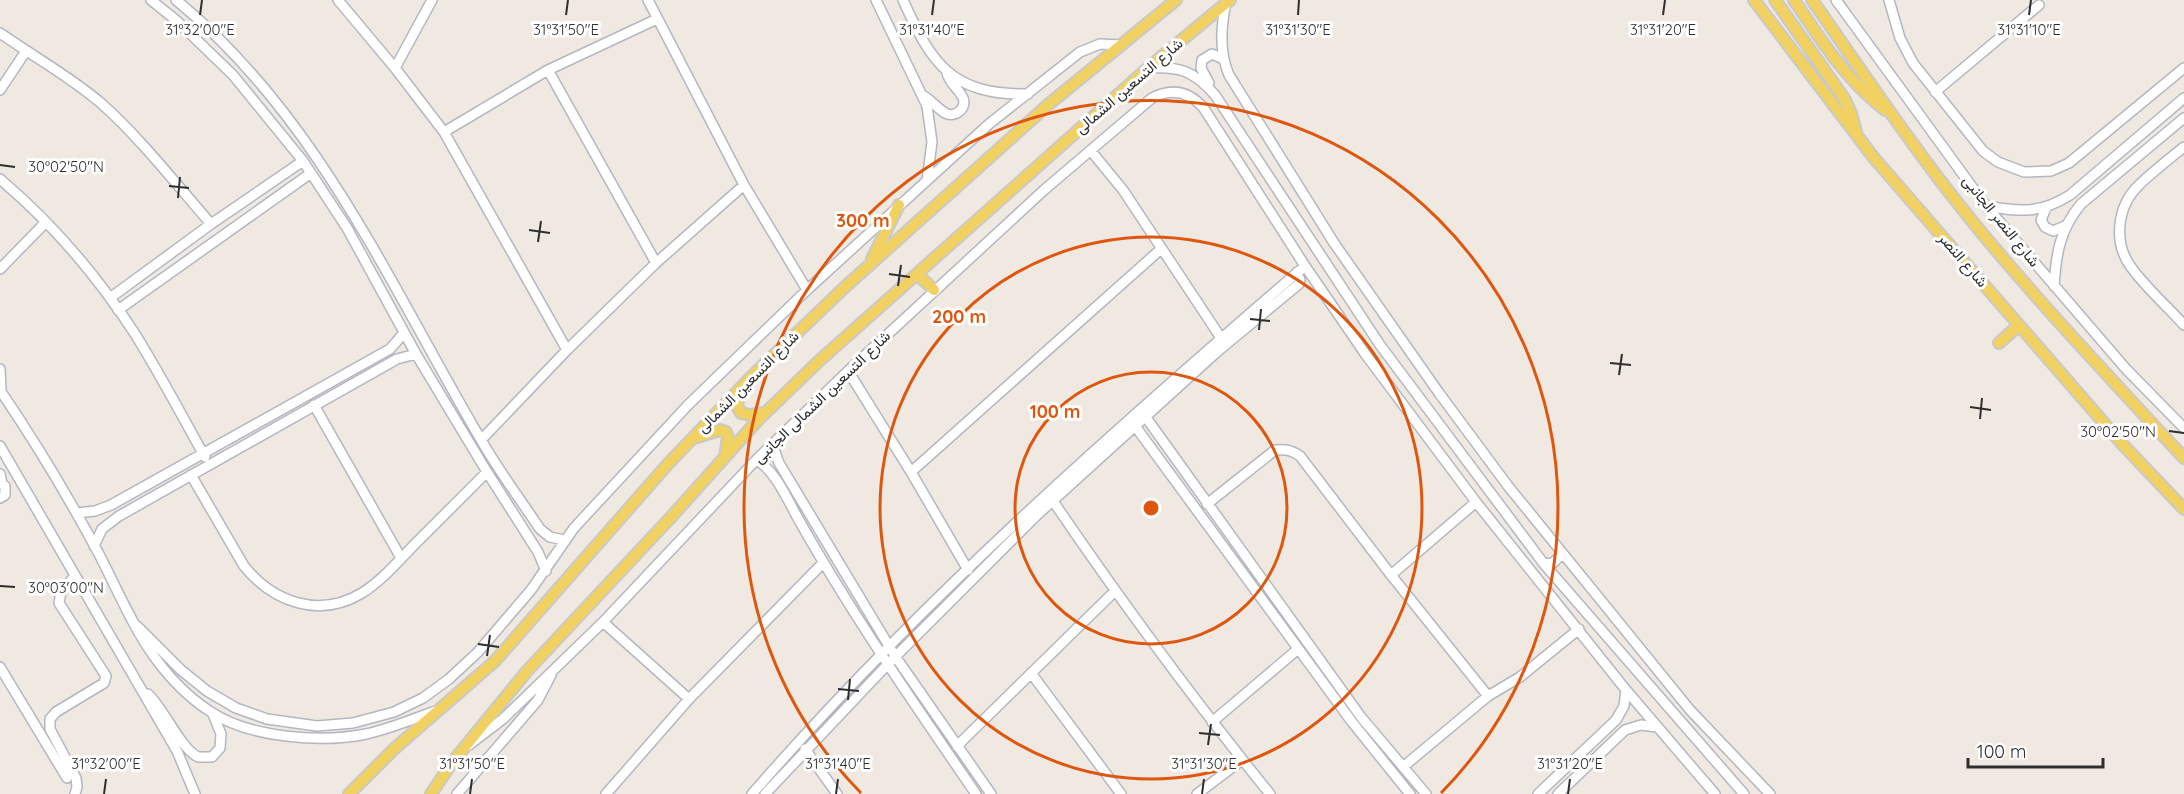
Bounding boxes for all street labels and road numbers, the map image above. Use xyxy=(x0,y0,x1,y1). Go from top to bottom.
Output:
street label: شارع التسعين الشمالى xyxy=(1071,34,1188,139)
street label: شارع النصر الجانبى xyxy=(1959,172,2043,270)
street label: شارع النصر xyxy=(1935,229,1991,291)
street label: شارع التسعين الشمالى الجانبى xyxy=(749,326,896,469)
street label: شارع التسعين الشمالى xyxy=(693,327,804,438)

